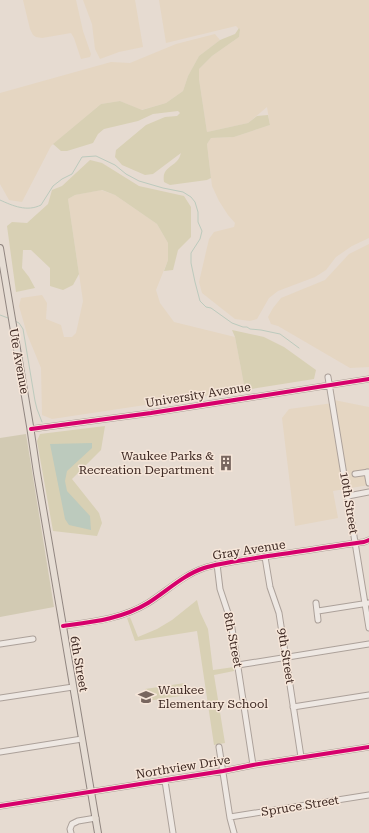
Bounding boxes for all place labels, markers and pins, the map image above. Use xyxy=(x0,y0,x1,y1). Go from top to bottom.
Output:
place label: Waukee Parks & Recreation Department xyxy=(79,449,215,477)
building icon: Waukee Parks & Recreation Department xyxy=(217,454,235,472)
place label: Waukee Elementary School xyxy=(158,683,268,711)
school or university icon: Waukee Elementary School xyxy=(137,688,155,706)

